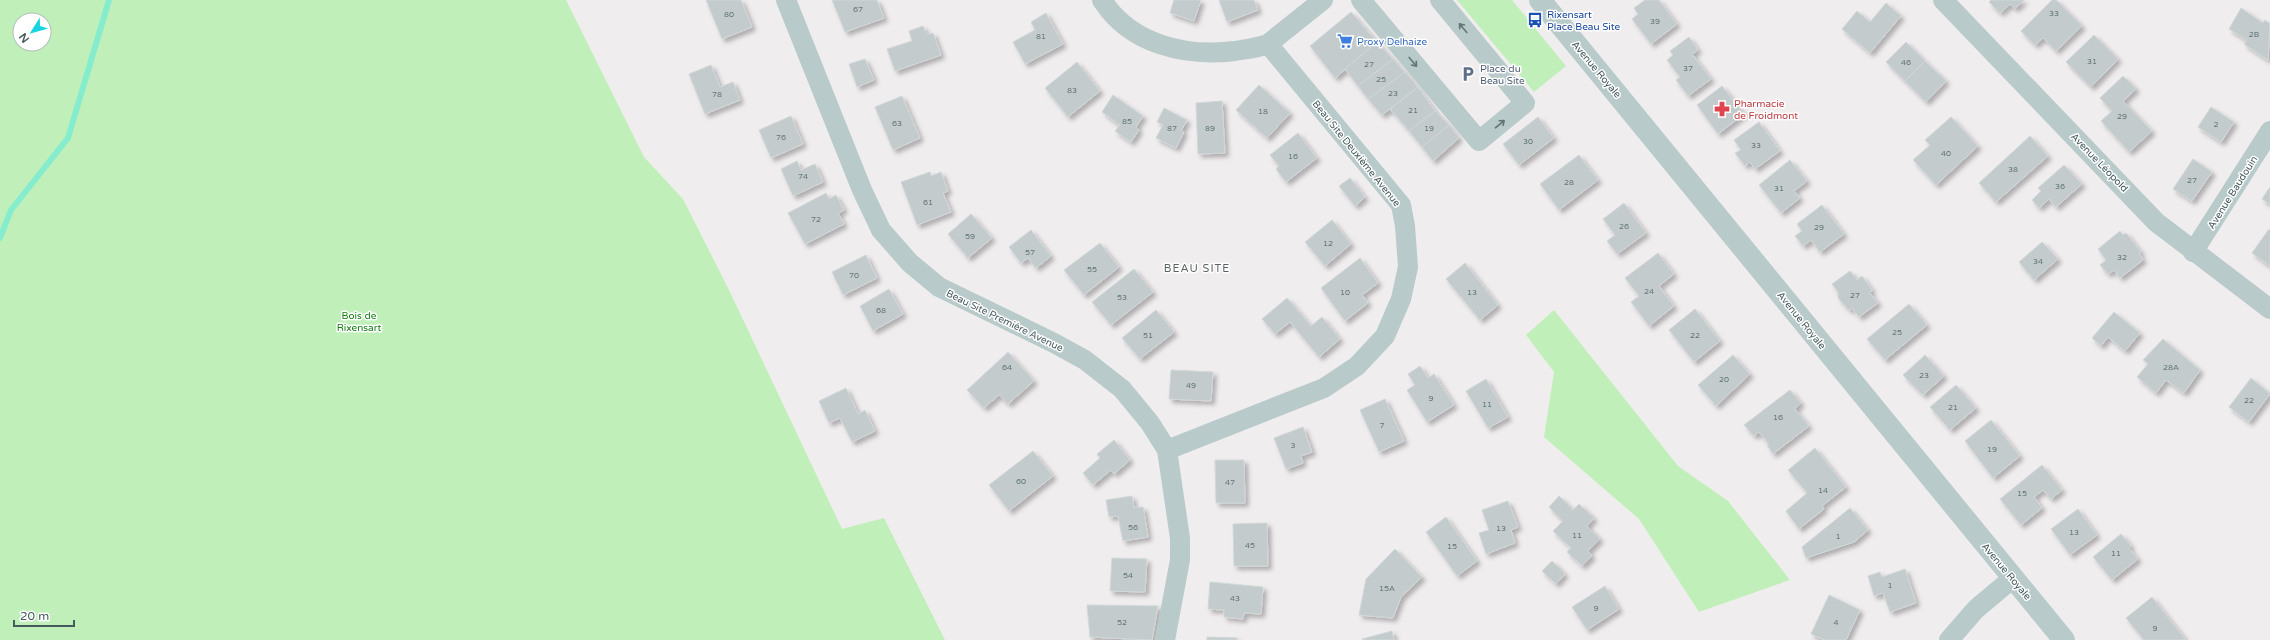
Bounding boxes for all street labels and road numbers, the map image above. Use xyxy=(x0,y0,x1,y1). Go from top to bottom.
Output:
street label: Avenue Royale xyxy=(1569,39,1624,101)
street label: Beau Site Deuxième Avenue xyxy=(1310,98,1403,209)
street label: Avenue Léopold xyxy=(2068,131,2130,195)
street label: Avenue Baudouin xyxy=(2205,154,2260,231)
street label: Beau Site Première Avenue xyxy=(944,287,1065,355)
street label: Avenue Royale xyxy=(1774,289,1828,352)
street label: Avenue Royale xyxy=(1979,541,2034,603)

